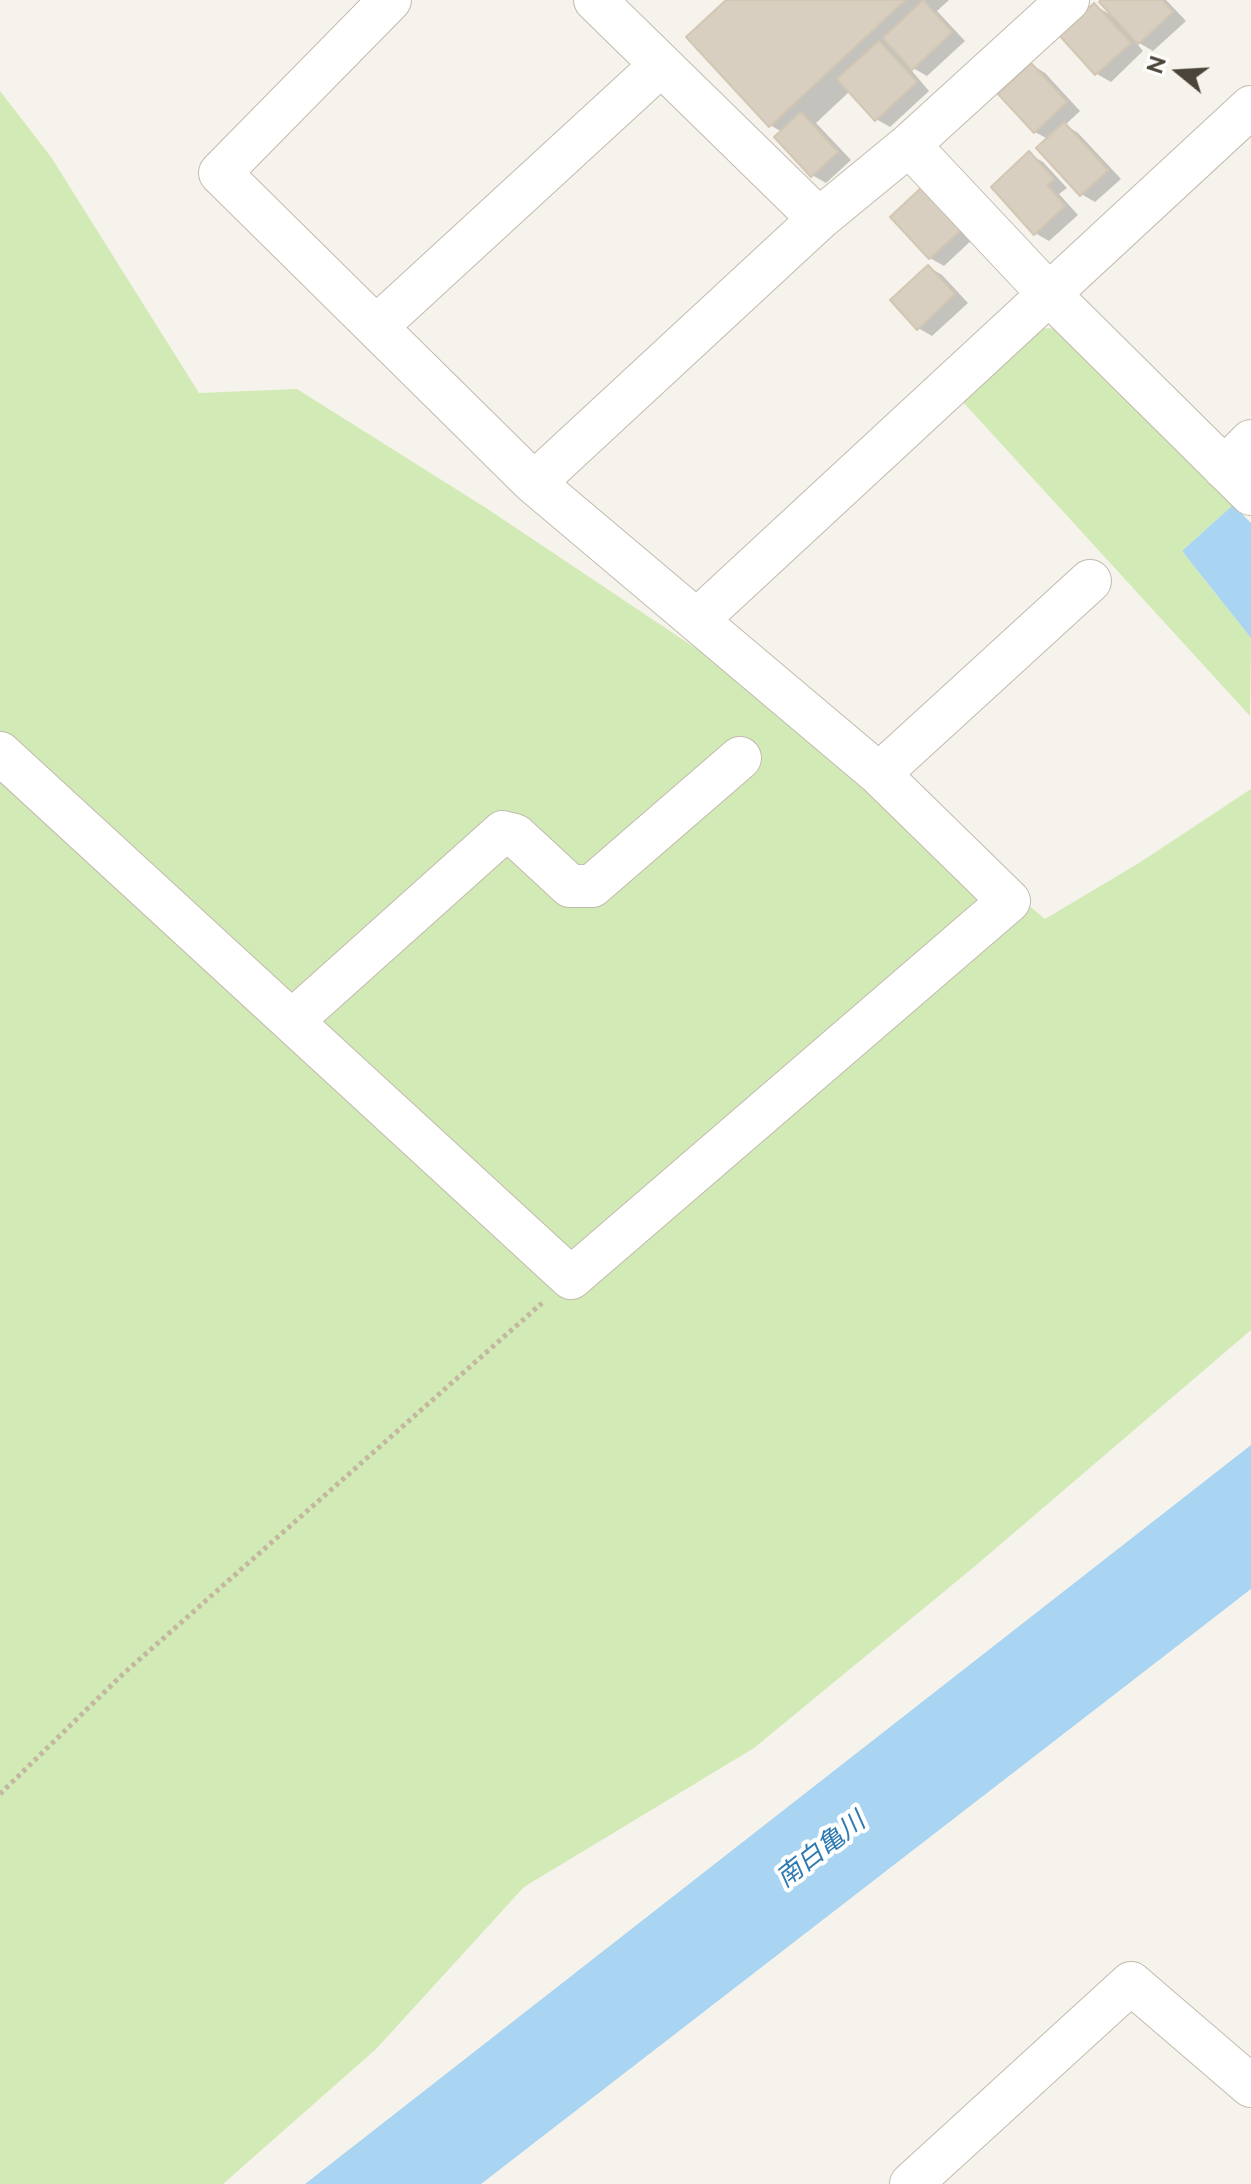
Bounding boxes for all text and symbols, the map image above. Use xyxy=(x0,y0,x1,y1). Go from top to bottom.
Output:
north arrow xyxy=(1139,32,1219,112)
text: N xyxy=(1141,53,1171,77)
water label: 南白亀川 xyxy=(770,1806,872,1894)

